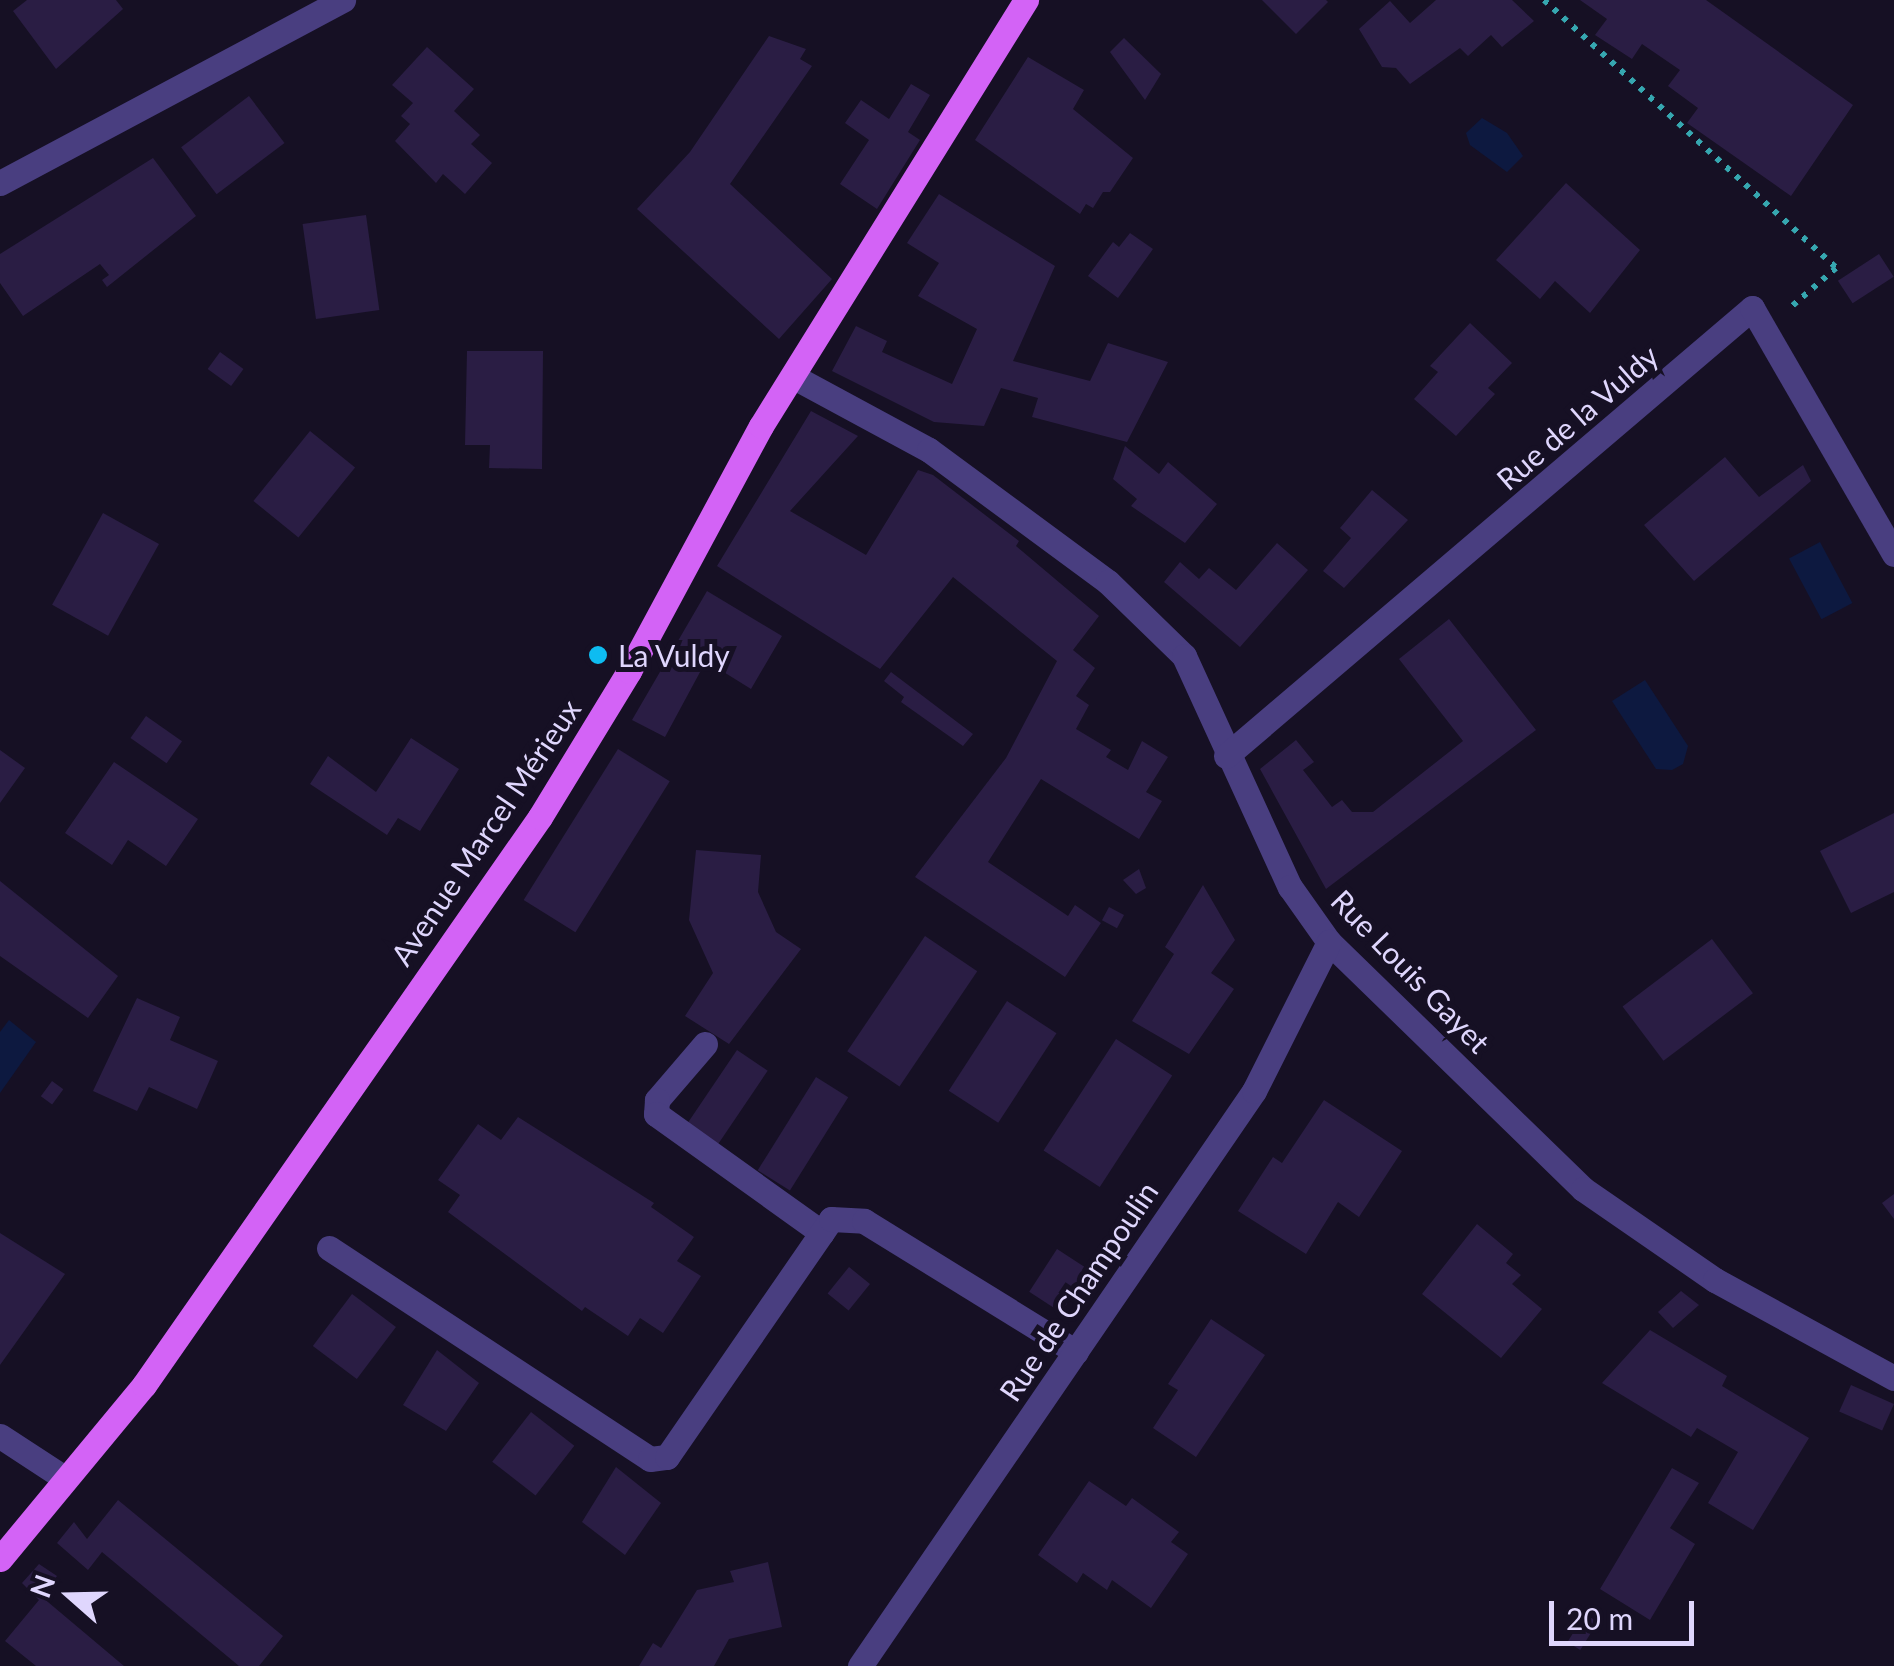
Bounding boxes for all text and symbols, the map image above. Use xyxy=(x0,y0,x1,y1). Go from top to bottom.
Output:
street label: Rue de la Vuldy xyxy=(1488,337,1666,497)
place label: La Vuldy xyxy=(618,637,731,673)
marker: La Vuldy xyxy=(587,644,609,666)
street label: Avenue Marcel Mérieux xyxy=(383,692,587,972)
street label: Rue Louis Gayet xyxy=(1324,882,1498,1060)
street label: Rue de Champoulin xyxy=(991,1175,1165,1407)
north arrow xyxy=(20,1546,120,1646)
text: N xyxy=(22,1570,61,1602)
scale bar xyxy=(1554,1581,1699,1643)
text: 20 m xyxy=(1566,1600,1633,1636)

